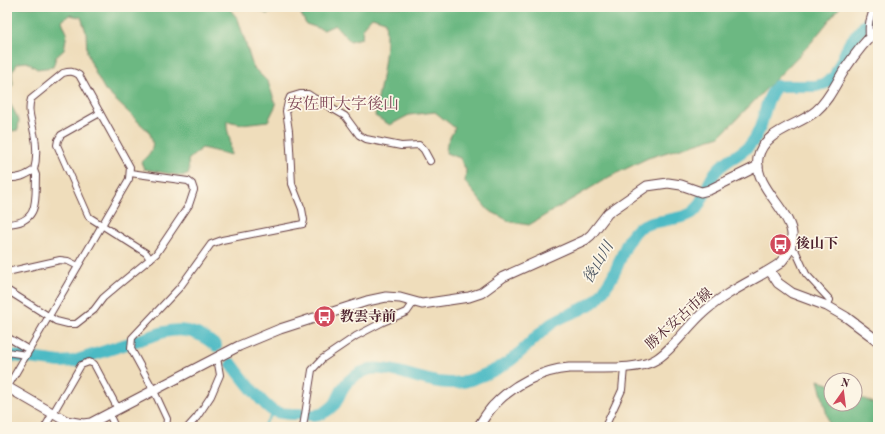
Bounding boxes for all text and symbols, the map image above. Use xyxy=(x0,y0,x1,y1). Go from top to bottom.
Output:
district label: 安佐町大字後山 xyxy=(287,95,399,113)
bus stop icon: 後山下 xyxy=(768,231,794,257)
place label: 後山下 xyxy=(796,236,838,251)
water label: 後山川 xyxy=(579,237,618,286)
street label: 勝木安古市線 xyxy=(642,285,715,352)
bus stop icon: 教雲寺前 xyxy=(311,304,337,330)
place label: 教雲寺前 xyxy=(340,308,396,324)
north arrow xyxy=(823,372,863,412)
text: N xyxy=(840,377,851,390)

